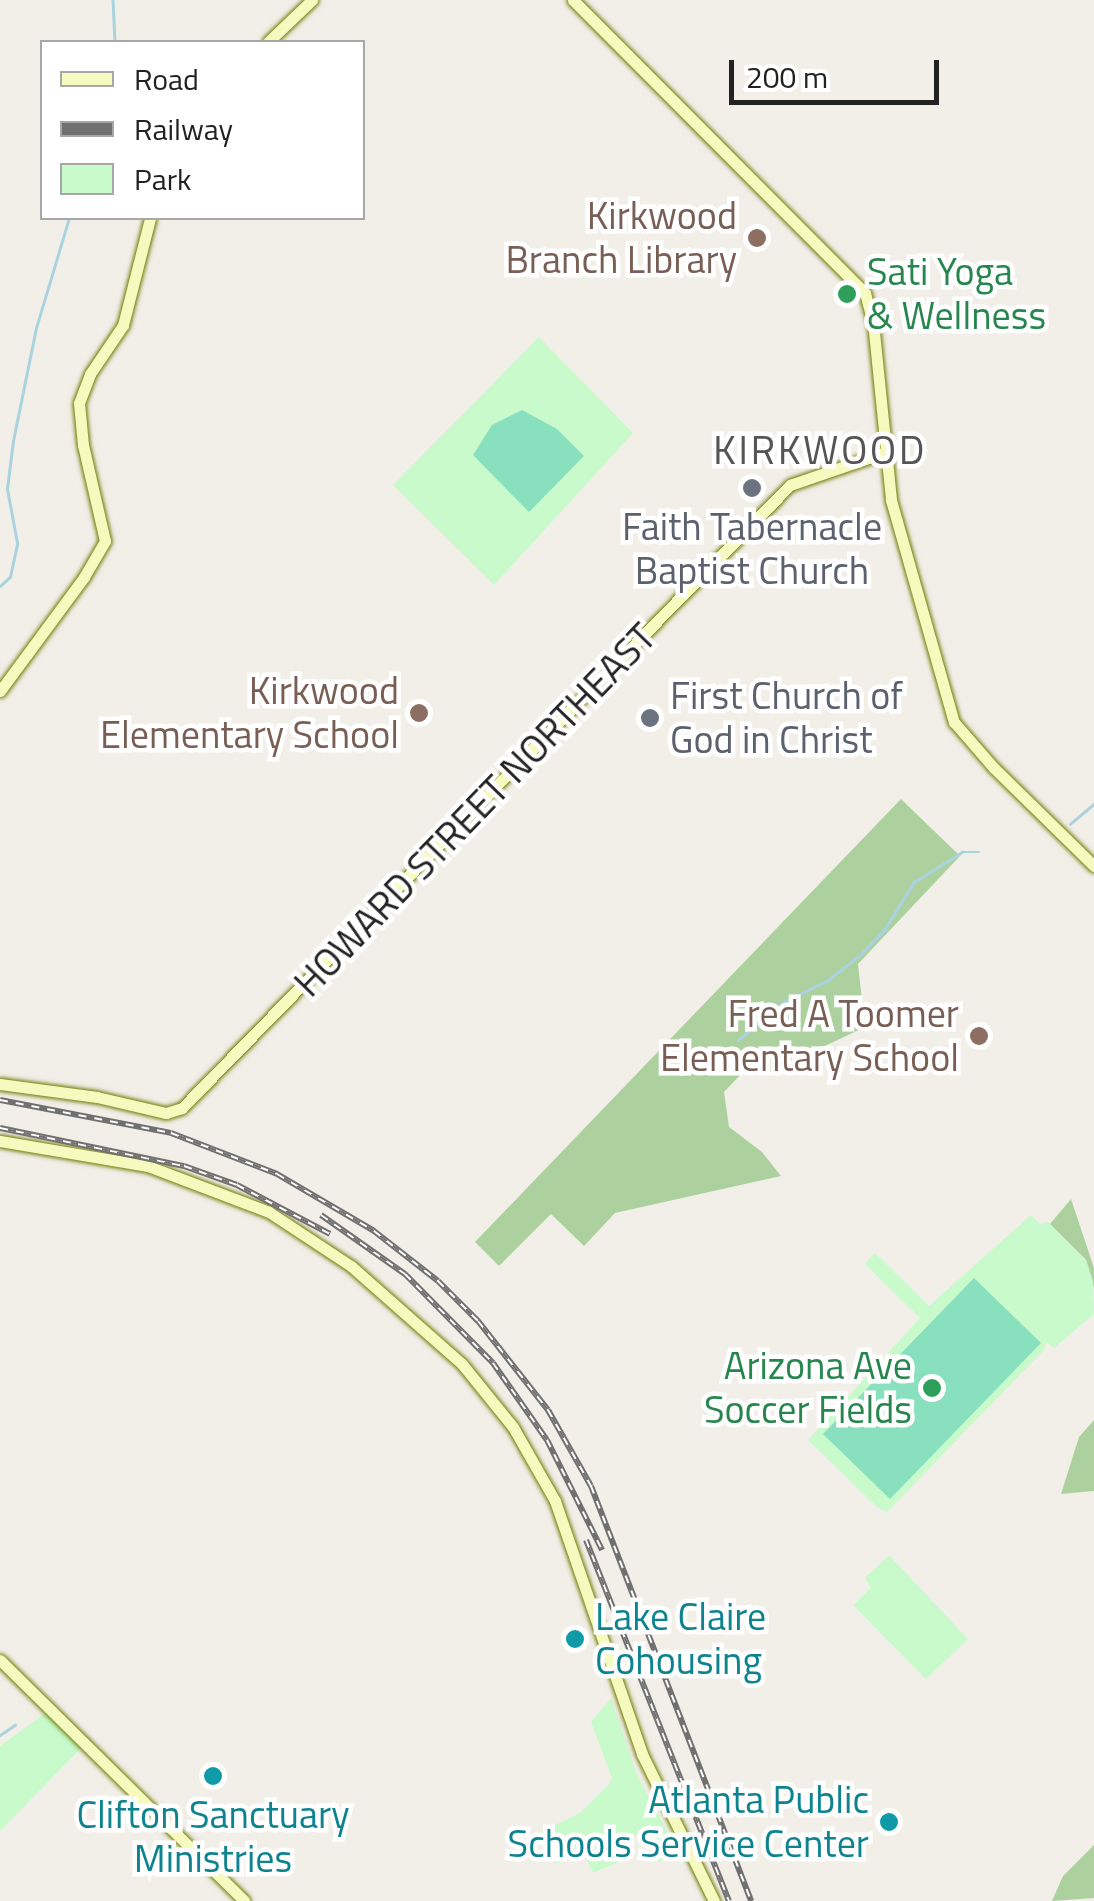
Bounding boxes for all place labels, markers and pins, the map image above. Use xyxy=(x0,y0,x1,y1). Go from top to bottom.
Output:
place label: Kirkwood Branch Library xyxy=(505,193,737,282)
marker: Kirkwood Branch Library xyxy=(746,227,768,249)
place label: Sati Yoga & Wellness xyxy=(867,249,1046,338)
marker: Sati Yoga & Wellness xyxy=(836,283,858,305)
marker: Faith Tabernacle Baptist Church xyxy=(741,477,763,499)
place label: Faith Tabernacle Baptist Church xyxy=(622,504,882,594)
place label: Kirkwood Elementary School xyxy=(100,668,399,758)
place label: First Church of God in Christ xyxy=(670,673,903,762)
marker: Kirkwood Elementary School xyxy=(408,702,430,724)
marker: First Church of God in Christ xyxy=(639,707,661,729)
place label: Fred A Toomer Elementary School xyxy=(660,991,959,1080)
marker: Fred A Toomer Elementary School xyxy=(968,1025,990,1047)
place label: Arizona Ave Soccer Fields xyxy=(704,1343,912,1432)
marker: Arizona Ave Soccer Fields xyxy=(921,1377,943,1399)
place label: Lake Claire Cohousing xyxy=(595,1594,766,1684)
marker: Lake Claire Cohousing xyxy=(564,1628,586,1650)
marker: Clifton Sanctuary Ministries xyxy=(202,1765,224,1787)
place label: Atlanta Public Schools Service Center xyxy=(508,1777,869,1866)
place label: Clifton Sanctuary Ministries xyxy=(76,1792,350,1882)
marker: Atlanta Public Schools Service Center xyxy=(878,1811,900,1833)

